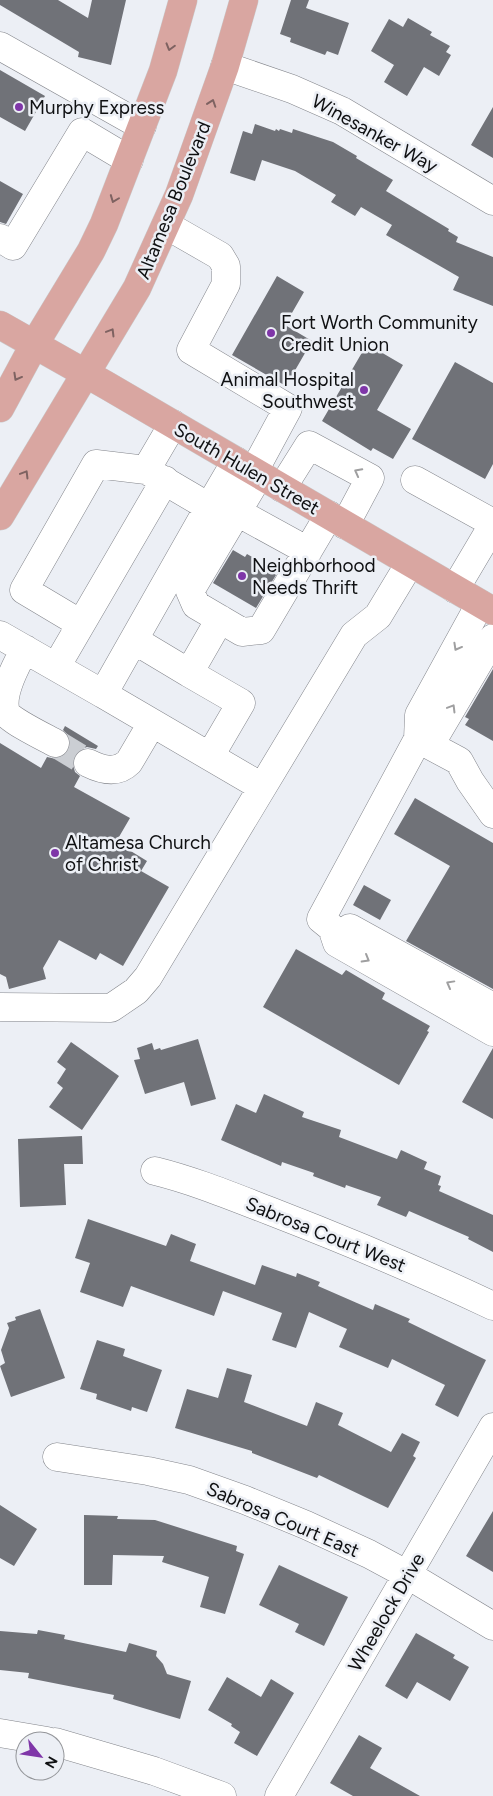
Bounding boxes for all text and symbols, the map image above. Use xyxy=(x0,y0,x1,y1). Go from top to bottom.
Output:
one-way arrow xyxy=(166,43,176,51)
street label: Winesanker Way xyxy=(308,89,442,178)
place label: Murphy Express xyxy=(29,96,165,119)
one-way arrow xyxy=(206,100,216,108)
marker: Murphy Express xyxy=(13,101,25,113)
street label: Altamesa Boulevard xyxy=(131,118,216,282)
one-way arrow xyxy=(110,195,120,203)
place label: Fort Worth Community Credit Union xyxy=(281,311,478,356)
marker: Fort Worth Community Credit Union xyxy=(265,327,277,339)
one-way arrow xyxy=(105,328,115,337)
place label: Animal Hospital Southwest xyxy=(221,368,354,413)
one-way arrow xyxy=(13,371,23,380)
marker: Animal Hospital Southwest xyxy=(358,384,370,396)
street label: South Hulen Street xyxy=(170,418,323,519)
one-way arrow xyxy=(354,468,363,478)
one-way arrow xyxy=(19,471,29,480)
place label: Neighborhood Needs Thrift xyxy=(252,554,376,599)
marker: Neighborhood Needs Thrift xyxy=(236,570,248,582)
one-way arrow xyxy=(453,641,463,650)
one-way arrow xyxy=(445,705,455,714)
place label: Altamesa Church of Christ xyxy=(65,831,211,876)
marker: Altamesa Church of Christ xyxy=(49,847,61,859)
one-way arrow xyxy=(360,953,369,963)
one-way arrow xyxy=(447,980,456,990)
street label: Sabrosa Court West xyxy=(242,1192,409,1277)
street label: Sabrosa Court East xyxy=(203,1477,363,1562)
street label: Wheelock Drive xyxy=(343,1549,430,1676)
north arrow xyxy=(15,1731,65,1781)
text: N xyxy=(41,1753,61,1771)

